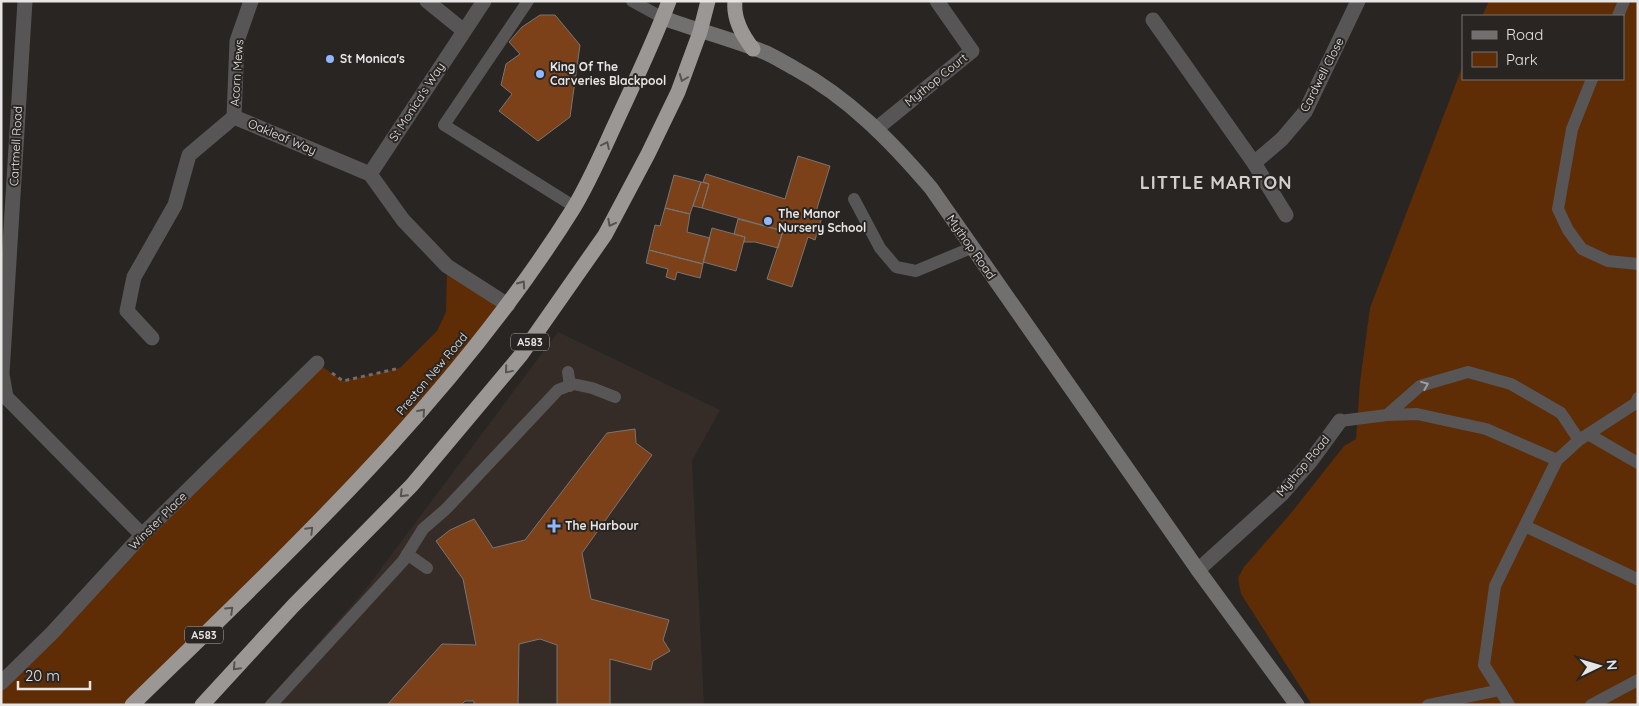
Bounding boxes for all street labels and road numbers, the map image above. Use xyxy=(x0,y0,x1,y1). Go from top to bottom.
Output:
street label: Cardwell Close xyxy=(1296,35,1347,114)
street label: Acorn Mews xyxy=(227,38,246,107)
street label: Mythop Court xyxy=(901,50,970,109)
street label: St Monica's Way xyxy=(385,59,448,144)
street label: Cartmell Road xyxy=(6,106,25,186)
street label: Oakleaf Way xyxy=(246,115,319,158)
street label: Mythop Road xyxy=(944,212,999,282)
street label: Preston New Road xyxy=(393,329,470,418)
road number: A583 xyxy=(511,334,549,351)
street label: Mythop Road xyxy=(1273,432,1333,499)
street label: Winster Place xyxy=(126,488,190,553)
road number: A583 xyxy=(185,626,223,644)

